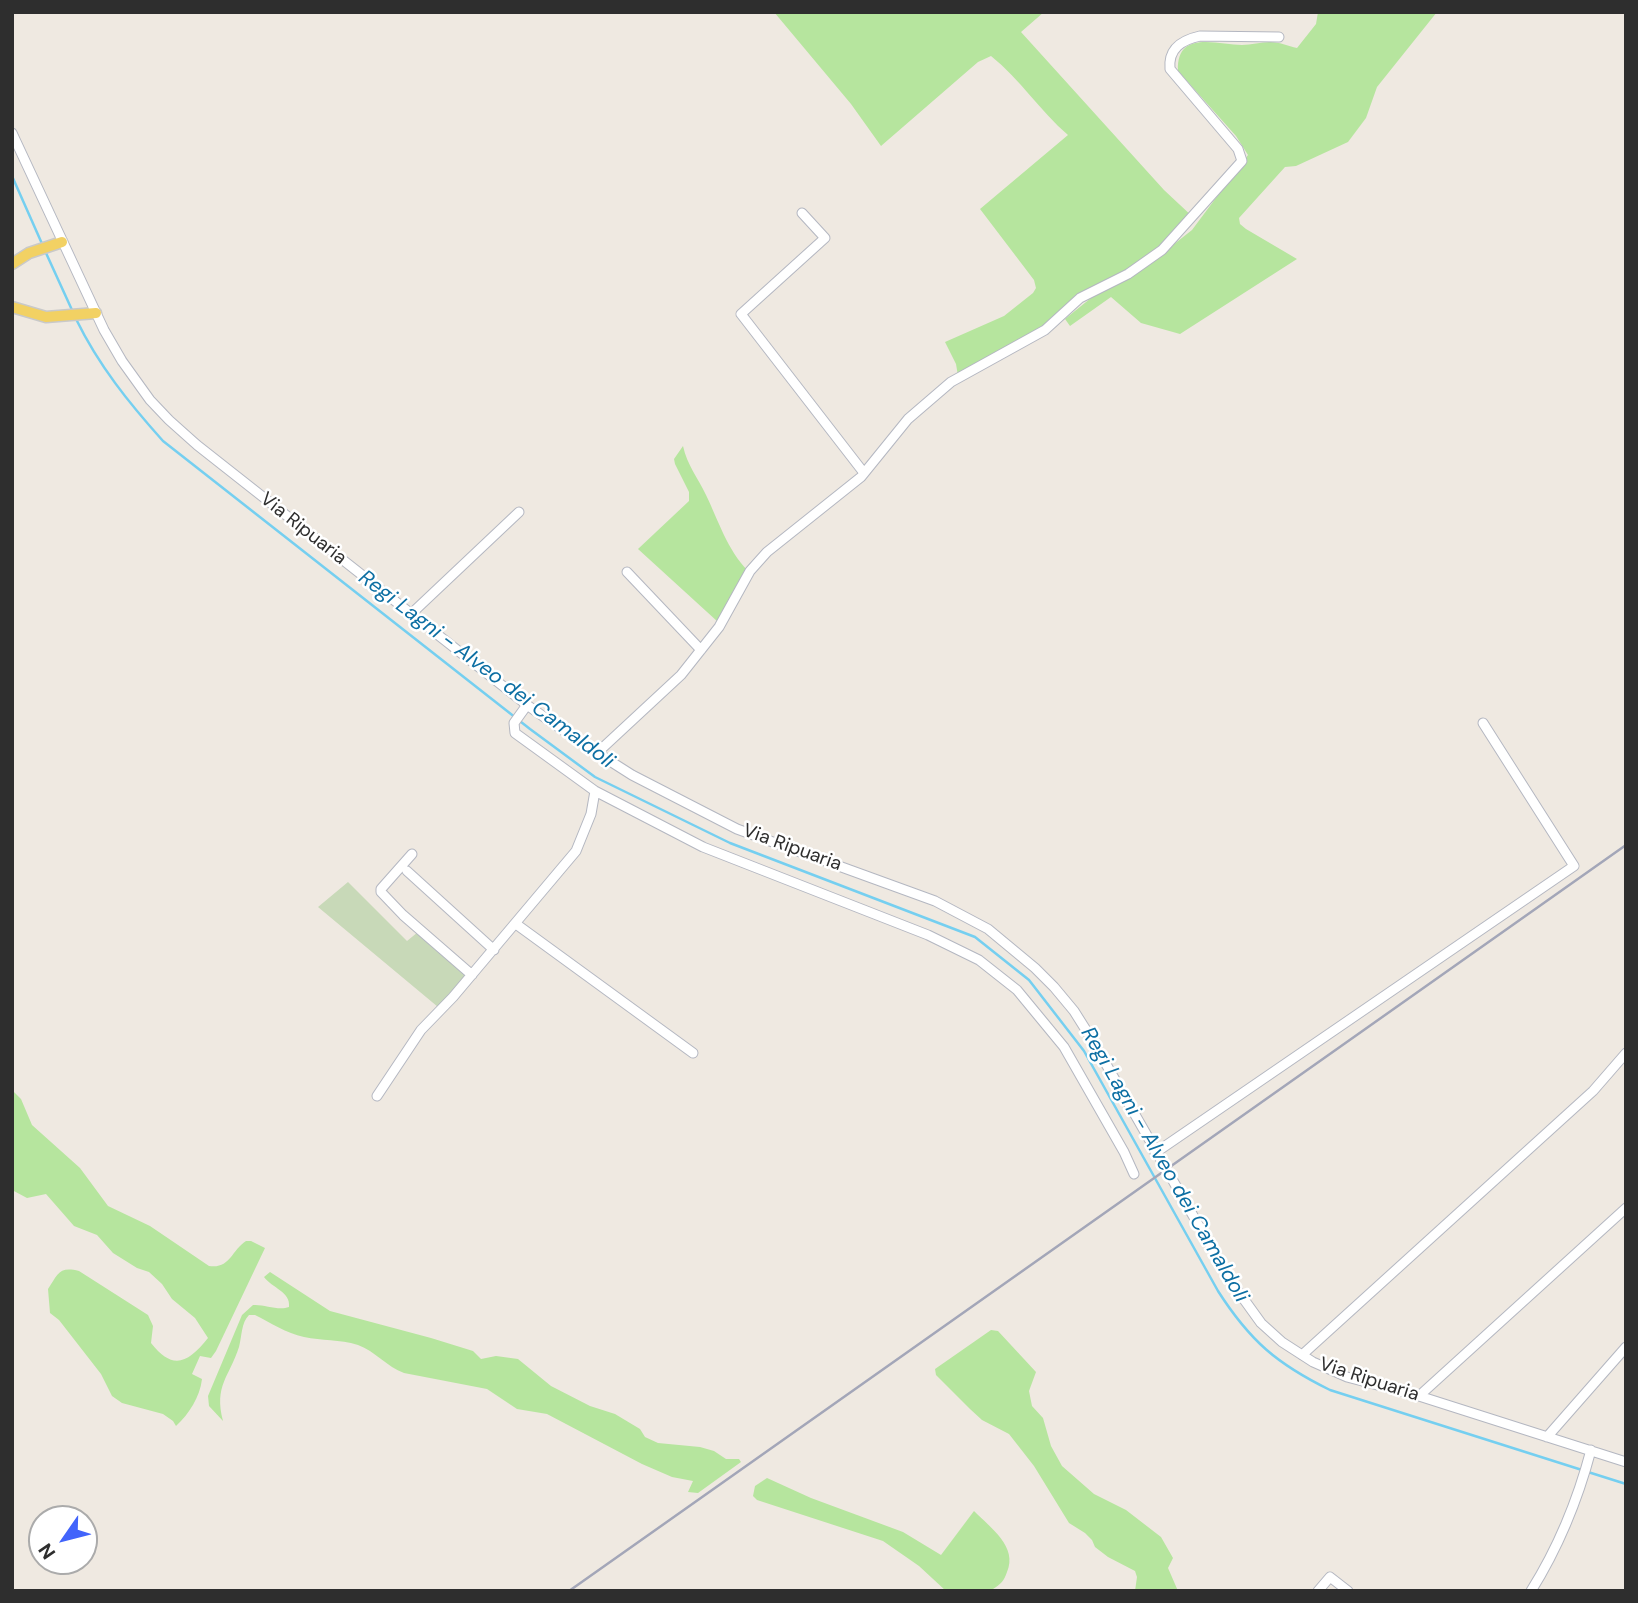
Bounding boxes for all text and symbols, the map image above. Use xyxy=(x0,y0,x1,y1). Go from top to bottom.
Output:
street label: Via Ripuaria xyxy=(255,488,351,570)
water label: Regi Lagni - Alveo dei Camaldoli xyxy=(353,566,619,774)
street label: Via Ripuaria xyxy=(739,820,845,876)
water label: Regi Lagni - Alveo dei Camaldoli xyxy=(1075,1023,1253,1307)
street label: Via Ripuaria xyxy=(1316,1353,1422,1407)
north arrow xyxy=(28,1505,98,1575)
text: N xyxy=(33,1538,61,1564)

